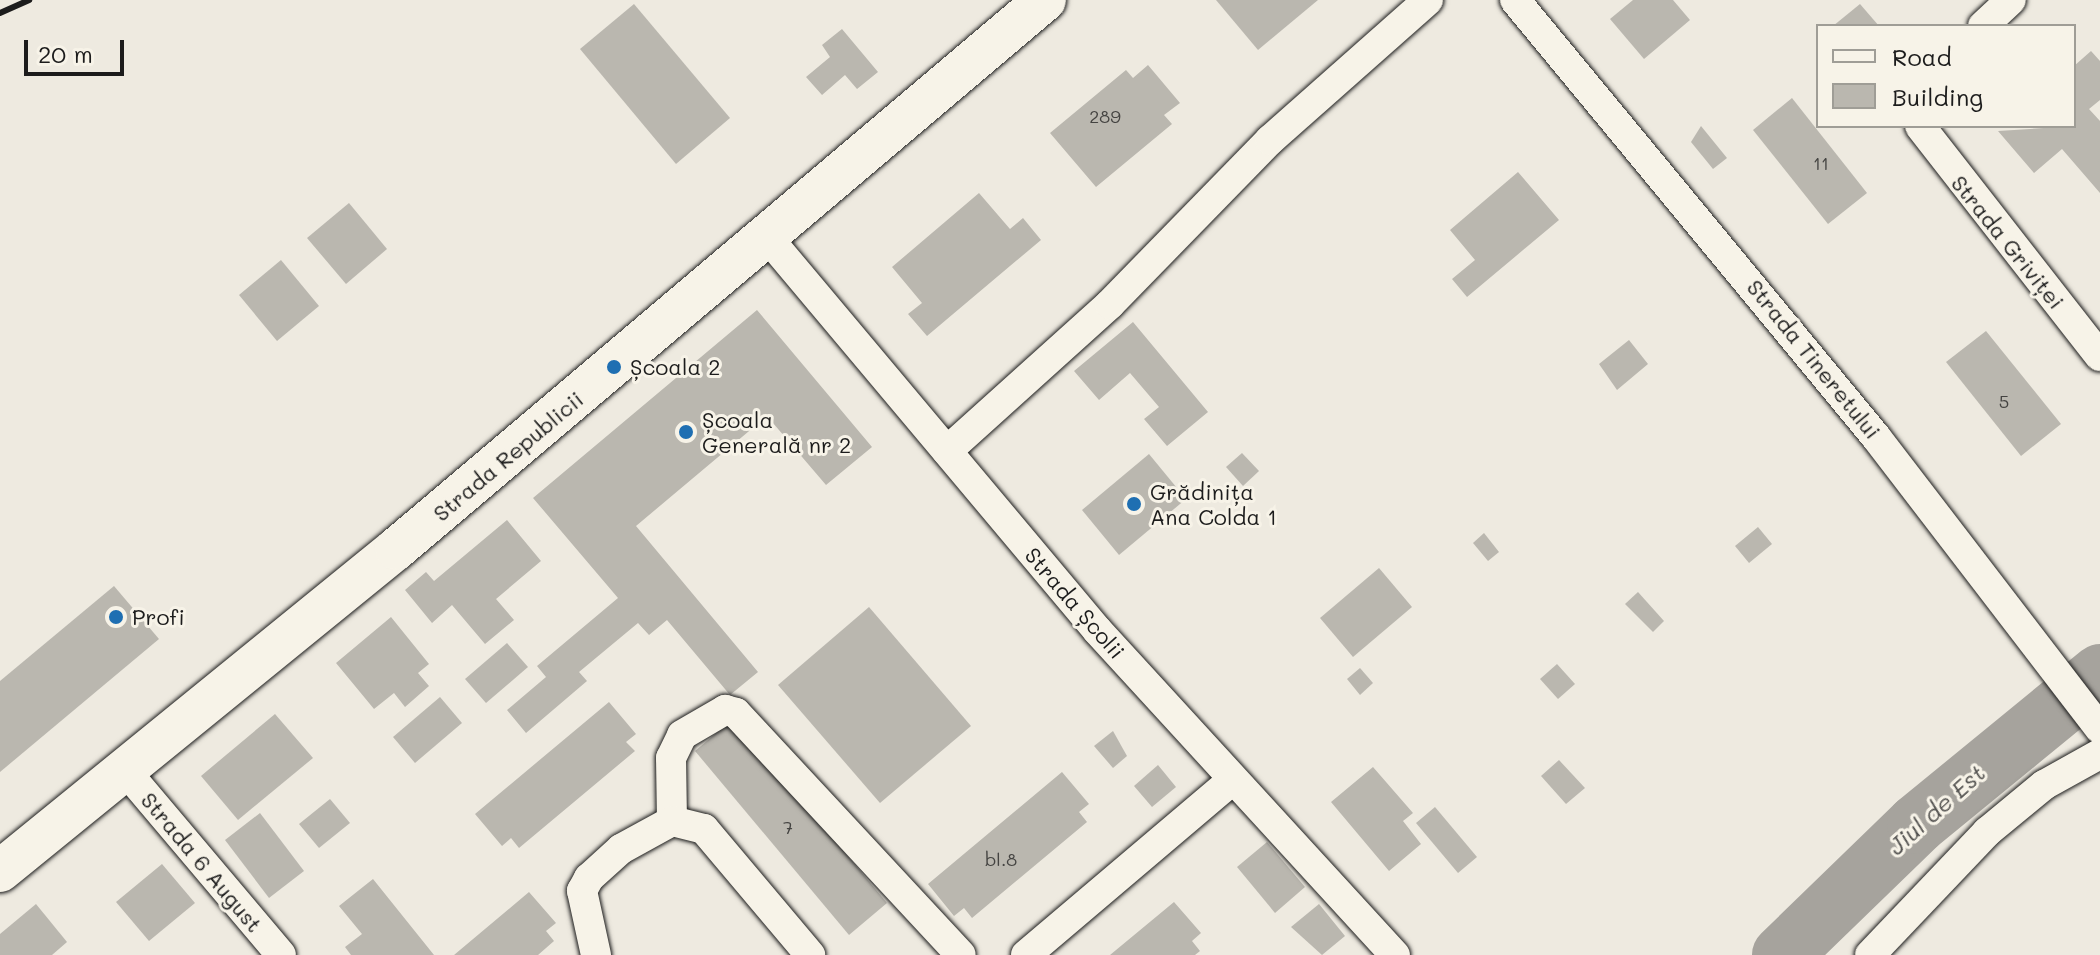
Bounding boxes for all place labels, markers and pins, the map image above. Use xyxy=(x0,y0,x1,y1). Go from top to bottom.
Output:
place label: Școala 2 xyxy=(630,354,721,380)
marker: Școala 2 xyxy=(605,358,623,376)
place label: Școala Generală nr 2 xyxy=(702,406,851,458)
marker: Școala Generală nr 2 xyxy=(677,423,695,441)
place label: Grădinița Ana Colda 1 xyxy=(1150,478,1277,530)
marker: Grădinița Ana Colda 1 xyxy=(1125,495,1143,513)
place label: Profi xyxy=(132,604,185,630)
marker: Profi xyxy=(107,608,125,626)

